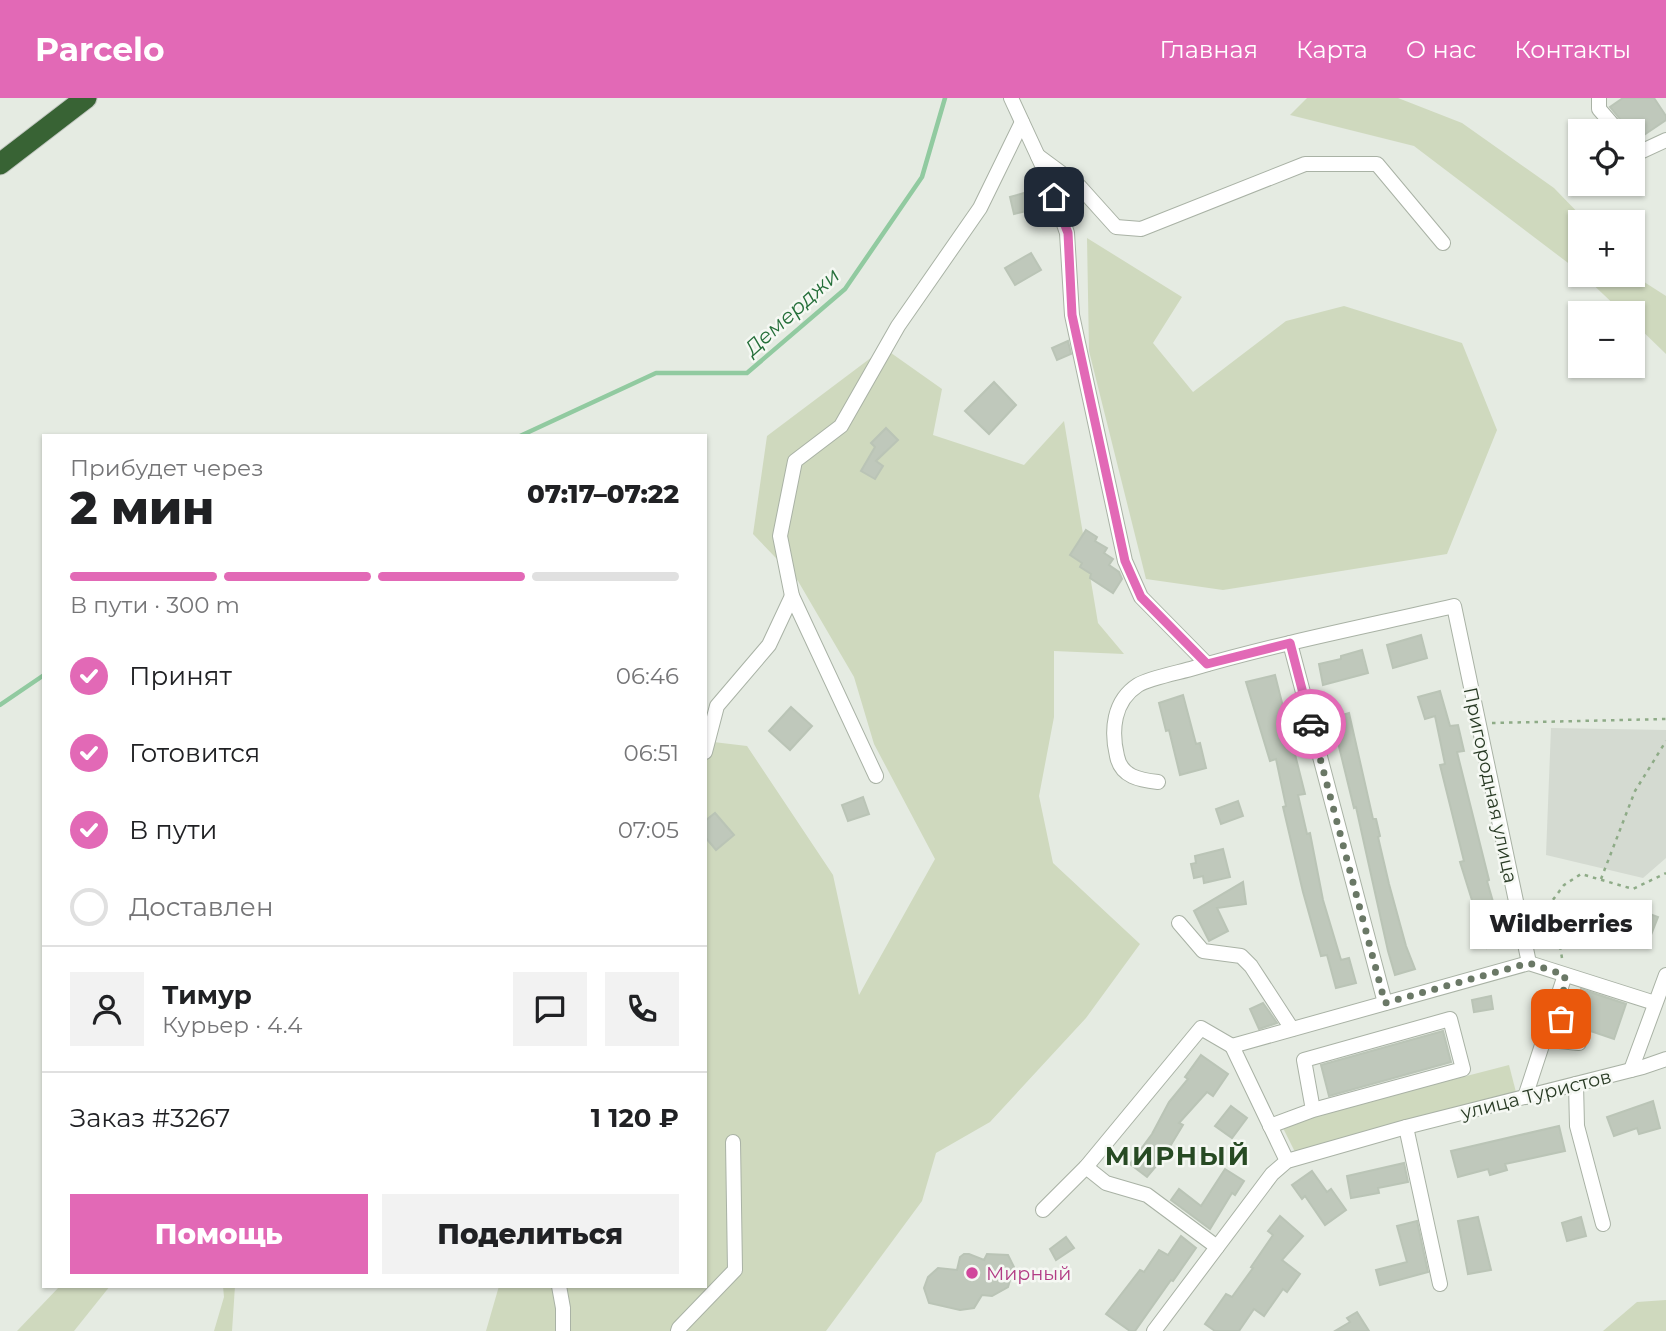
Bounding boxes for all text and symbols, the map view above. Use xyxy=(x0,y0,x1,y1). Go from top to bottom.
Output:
text: Parcelo xyxy=(35,29,165,69)
text: Главная xyxy=(1160,35,1258,64)
text: Карта xyxy=(1296,35,1368,64)
text: О нас xyxy=(1406,35,1476,64)
text: Контакты xyxy=(1514,35,1631,64)
map controls xyxy=(1568,119,1645,378)
button: locate xyxy=(1568,119,1645,196)
pin xyxy=(1024,167,1084,227)
icon: home xyxy=(1035,178,1073,216)
button: + xyxy=(1568,210,1645,287)
water label: Демерджи xyxy=(738,263,844,362)
button: − xyxy=(1568,301,1645,378)
text: Прибудет через xyxy=(70,454,264,482)
text: 07:17–07:22 xyxy=(527,478,679,510)
text: 2 мин xyxy=(70,479,214,536)
text: В пути · 300 m xyxy=(70,591,240,619)
icon: check xyxy=(70,657,108,695)
text: Принят xyxy=(129,660,232,692)
text: 06:46 xyxy=(616,662,679,690)
street label: Пригородная улица xyxy=(1459,685,1523,885)
courier xyxy=(1276,689,1346,759)
icon: car xyxy=(1292,705,1330,743)
icon: check xyxy=(70,734,108,772)
text: Готовится xyxy=(129,737,260,769)
text: 06:51 xyxy=(624,739,679,767)
icon: check xyxy=(70,811,108,849)
text: В пути xyxy=(129,814,218,846)
text: 07:05 xyxy=(618,816,679,844)
text: Доставлен xyxy=(129,891,274,923)
callout: Wildberries xyxy=(1470,900,1652,949)
text: Wildberries xyxy=(1489,910,1633,938)
button: person xyxy=(70,972,144,1046)
button: chat xyxy=(513,972,587,1046)
button: phone xyxy=(605,972,679,1046)
text: Тимур xyxy=(162,979,252,1011)
pin xyxy=(1531,989,1591,1049)
icon: bag xyxy=(1542,1000,1580,1038)
text: Курьер · 4.4 xyxy=(162,1011,302,1039)
street label: улица Туристов xyxy=(1458,1065,1614,1125)
text: Заказ #3267 xyxy=(70,1102,230,1134)
text: 1 120 ₽ xyxy=(591,1102,679,1134)
district label: МИРНЫЙ xyxy=(1105,1140,1251,1172)
button: Помощь xyxy=(70,1194,368,1274)
button: Поделиться xyxy=(382,1194,679,1274)
place label: Мирный xyxy=(986,1262,1071,1285)
marker: Мирный xyxy=(964,1265,980,1281)

